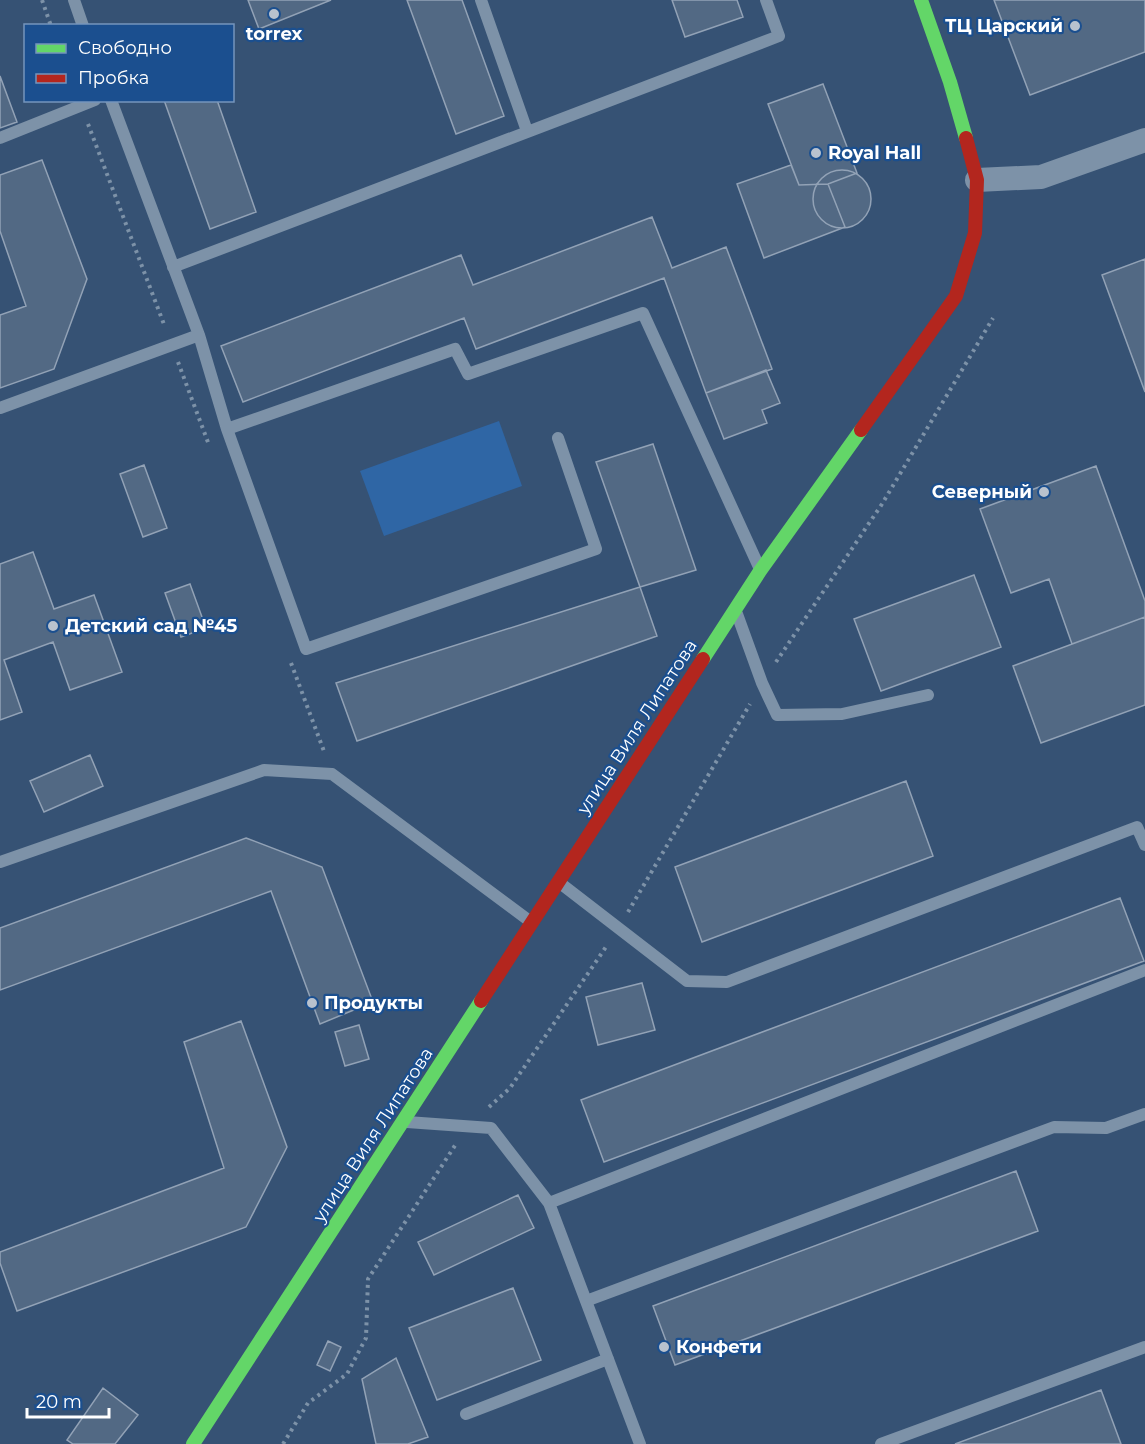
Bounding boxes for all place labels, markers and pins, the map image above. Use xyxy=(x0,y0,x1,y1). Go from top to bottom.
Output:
marker: torrex xyxy=(267,7,281,21)
place label: ТЦ Царский xyxy=(945,15,1063,37)
marker: ТЦ Царский xyxy=(1068,19,1082,33)
place label: torrex xyxy=(246,23,302,45)
place label: Royal Hall xyxy=(828,142,921,164)
marker: Royal Hall xyxy=(809,146,823,160)
place label: Северный xyxy=(932,481,1032,503)
marker: Северный xyxy=(1037,485,1051,499)
place label: Детский сад №45 xyxy=(65,615,238,637)
marker: Детский сад №45 xyxy=(46,619,60,633)
place label: Продукты xyxy=(324,992,423,1014)
marker: Продукты xyxy=(305,996,319,1010)
place label: Конфети xyxy=(676,1336,762,1358)
marker: Конфети xyxy=(657,1340,671,1354)

